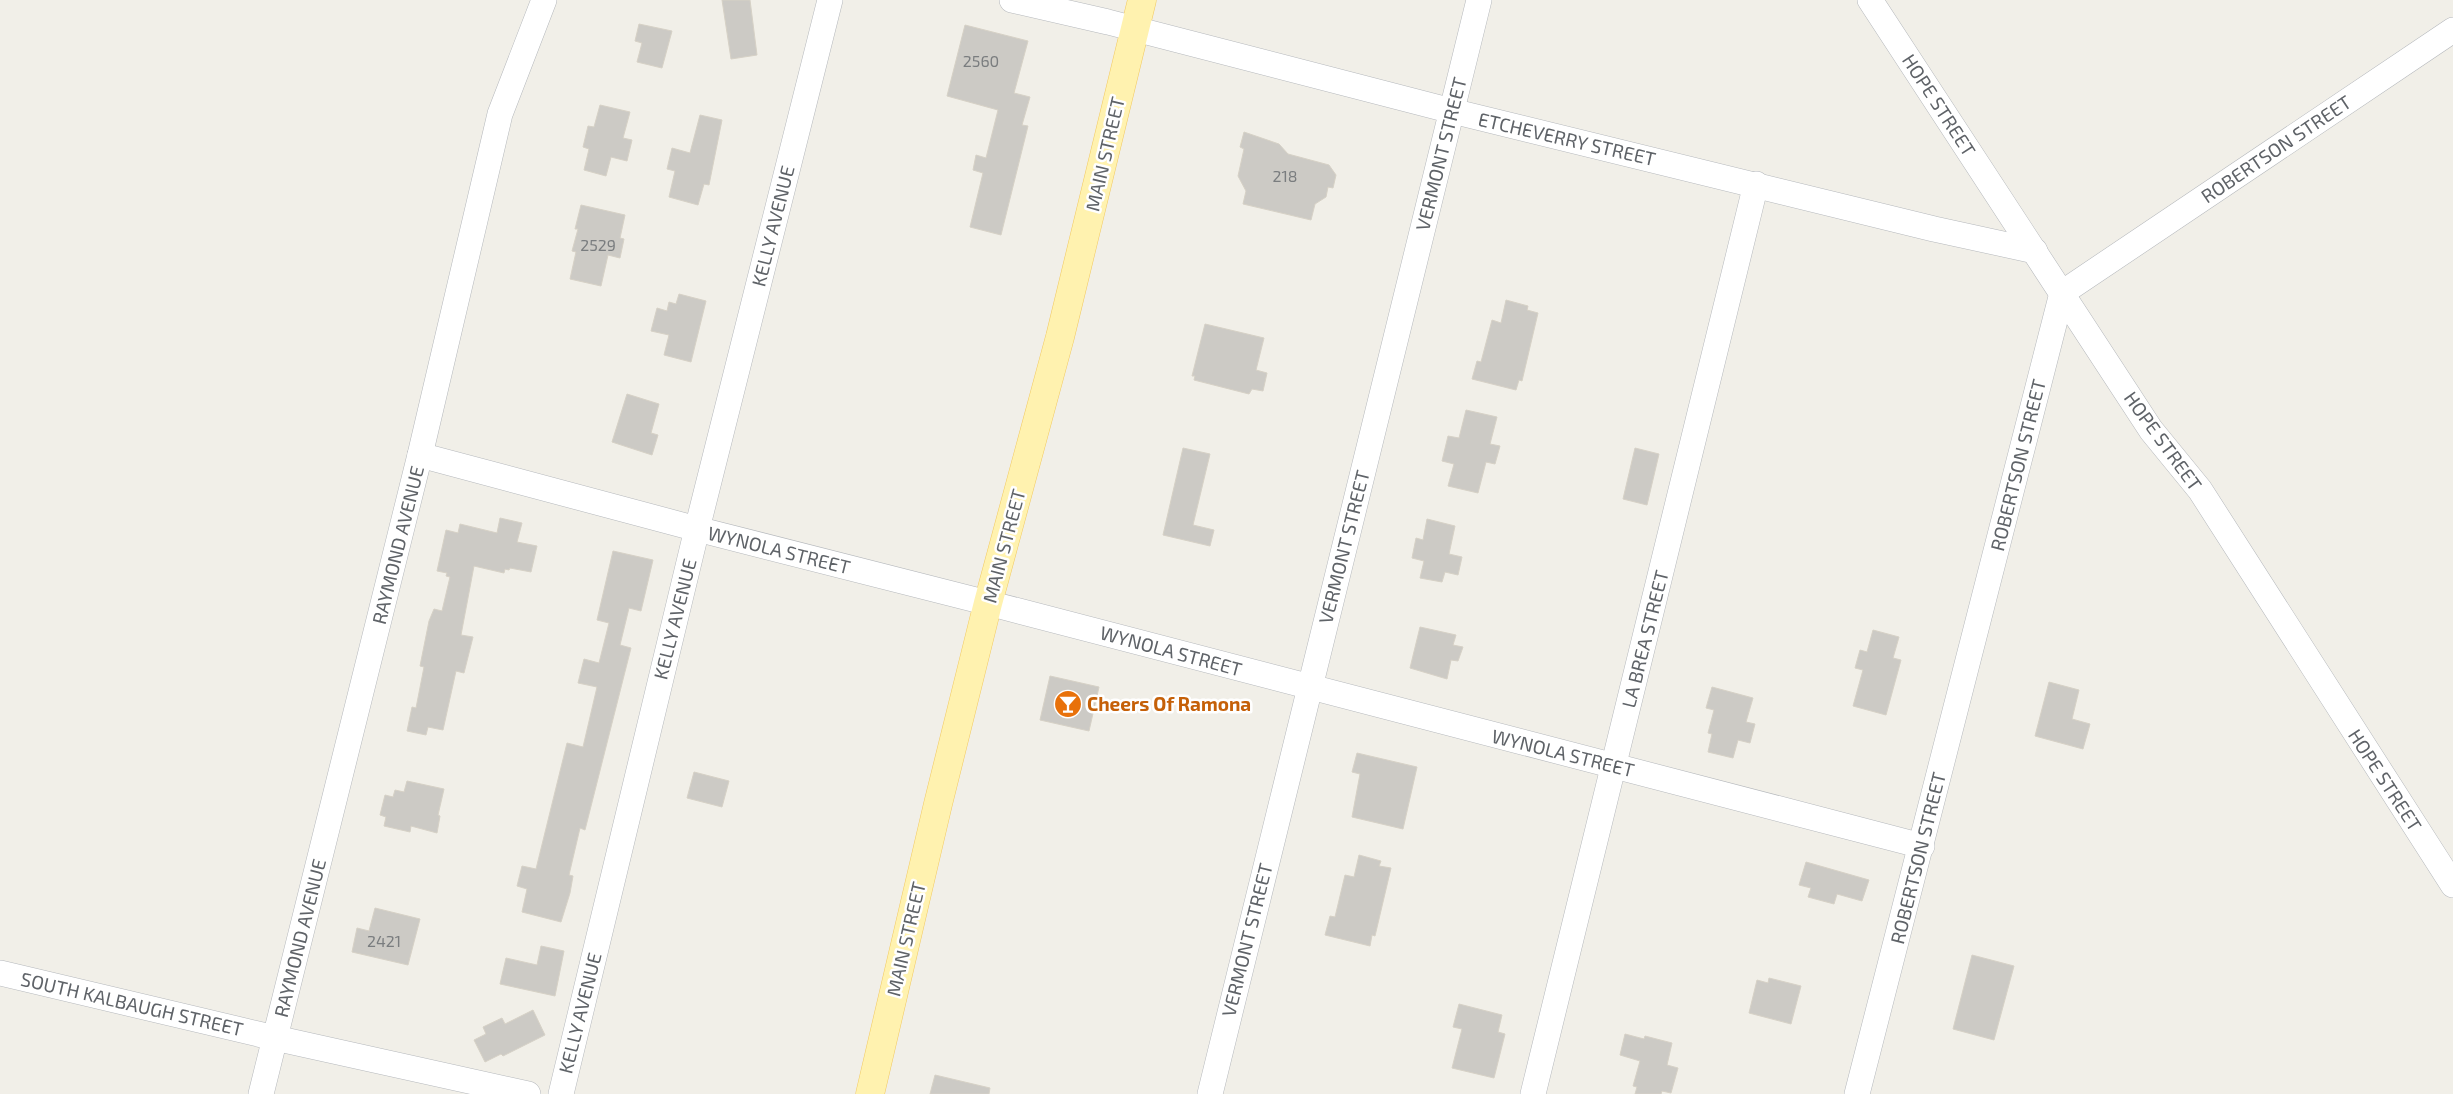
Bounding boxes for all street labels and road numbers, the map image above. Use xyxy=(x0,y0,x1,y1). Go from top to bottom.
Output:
street label: HOPE STREET xyxy=(1898,49,1981,160)
street label: VERMONT STREET xyxy=(1410,75,1471,233)
street label: ROBERTSON STREET xyxy=(2196,90,2355,207)
street label: MAIN STREET xyxy=(1080,94,1129,213)
street label: ETCHEVERRY STREET xyxy=(1476,107,1658,170)
street label: KELLY AVENUE xyxy=(746,163,799,289)
street label: ROBERTSON STREET xyxy=(1985,377,2050,553)
street label: HOPE STREET xyxy=(2120,387,2207,495)
street label: RAYMOND AVENUE xyxy=(367,463,428,626)
street label: VERMONT STREET xyxy=(1313,468,1374,626)
street label: MAIN STREET xyxy=(977,486,1030,605)
street label: WYNOLA STREET xyxy=(705,521,853,578)
street label: KELLY AVENUE xyxy=(648,556,701,682)
street label: LA BREA STREET xyxy=(1616,568,1673,710)
street label: WYNOLA STREET xyxy=(1098,621,1245,681)
street label: WYNOLA STREET xyxy=(1489,724,1637,781)
street label: HOPE STREET xyxy=(2344,724,2427,835)
street label: ROBERTSON STREET xyxy=(1885,770,1950,946)
street label: RAYMOND AVENUE xyxy=(269,856,330,1019)
street label: VERMONT STREET xyxy=(1216,861,1277,1019)
street label: MAIN STREET xyxy=(881,879,930,998)
street label: KELLY AVENUE xyxy=(553,950,606,1076)
street label: SOUTH KALBAUGH STREET xyxy=(19,967,246,1040)

